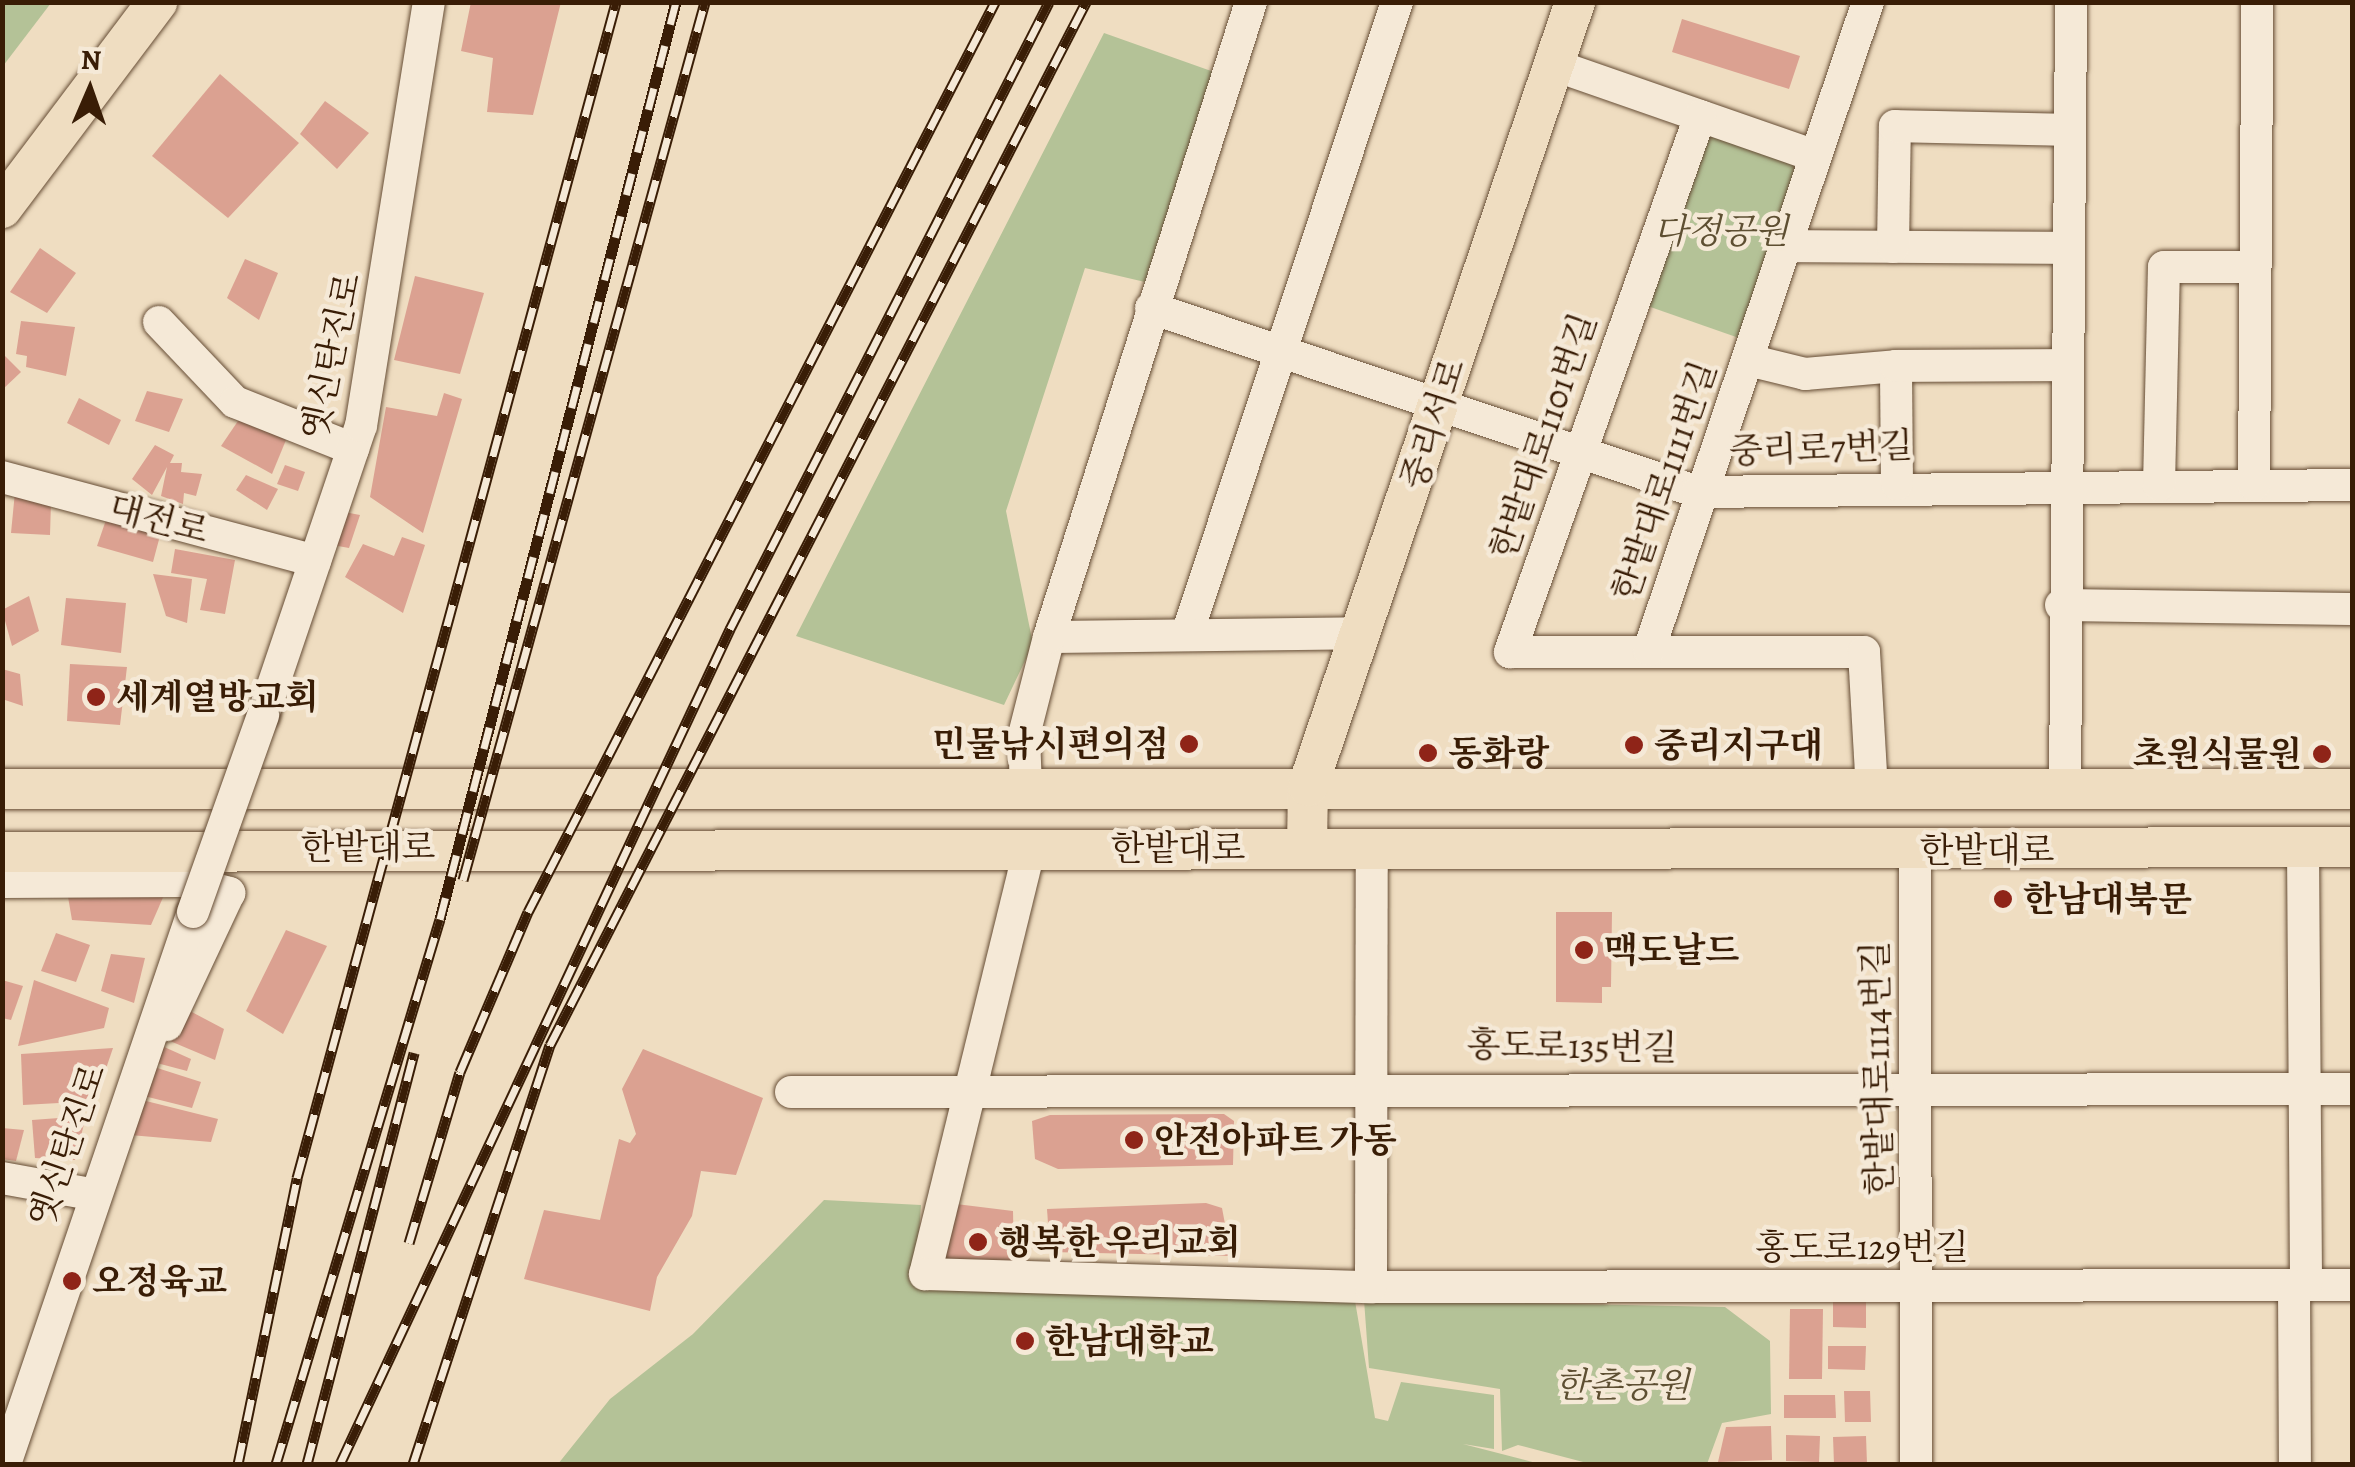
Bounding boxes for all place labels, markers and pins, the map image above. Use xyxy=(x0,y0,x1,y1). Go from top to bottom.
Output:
place label: 세계열방교회 xyxy=(116,676,319,718)
marker: 세계열방교회 xyxy=(85,686,107,708)
place label: 민물낚시편의점 xyxy=(932,723,1169,765)
place label: 중리지구대 xyxy=(1654,724,1823,766)
place label: 동화랑 xyxy=(1448,732,1549,774)
marker: 민물낚시편의점 xyxy=(1178,733,1200,755)
place label: 초원식물원 xyxy=(2133,733,2302,775)
marker: 중리지구대 xyxy=(1623,734,1645,756)
marker: 동화랑 xyxy=(1417,742,1439,764)
marker: 초원식물원 xyxy=(2311,743,2333,765)
place label: 한남대북문 xyxy=(2023,878,2192,920)
marker: 한남대북문 xyxy=(1992,888,2014,910)
place label: 맥도날드 xyxy=(1604,929,1739,971)
marker: 맥도날드 xyxy=(1573,939,1595,961)
place label: 안전아파트 가동 xyxy=(1154,1119,1397,1161)
marker: 안전아파트 가동 xyxy=(1123,1129,1145,1151)
place label: 행복한 우리교회 xyxy=(998,1221,1241,1263)
marker: 행복한 우리교회 xyxy=(967,1231,989,1253)
place label: 오정육교 xyxy=(92,1260,227,1302)
marker: 오정육교 xyxy=(61,1270,83,1292)
place label: 한남대학교 xyxy=(1045,1320,1214,1362)
marker: 한남대학교 xyxy=(1014,1330,1036,1352)

